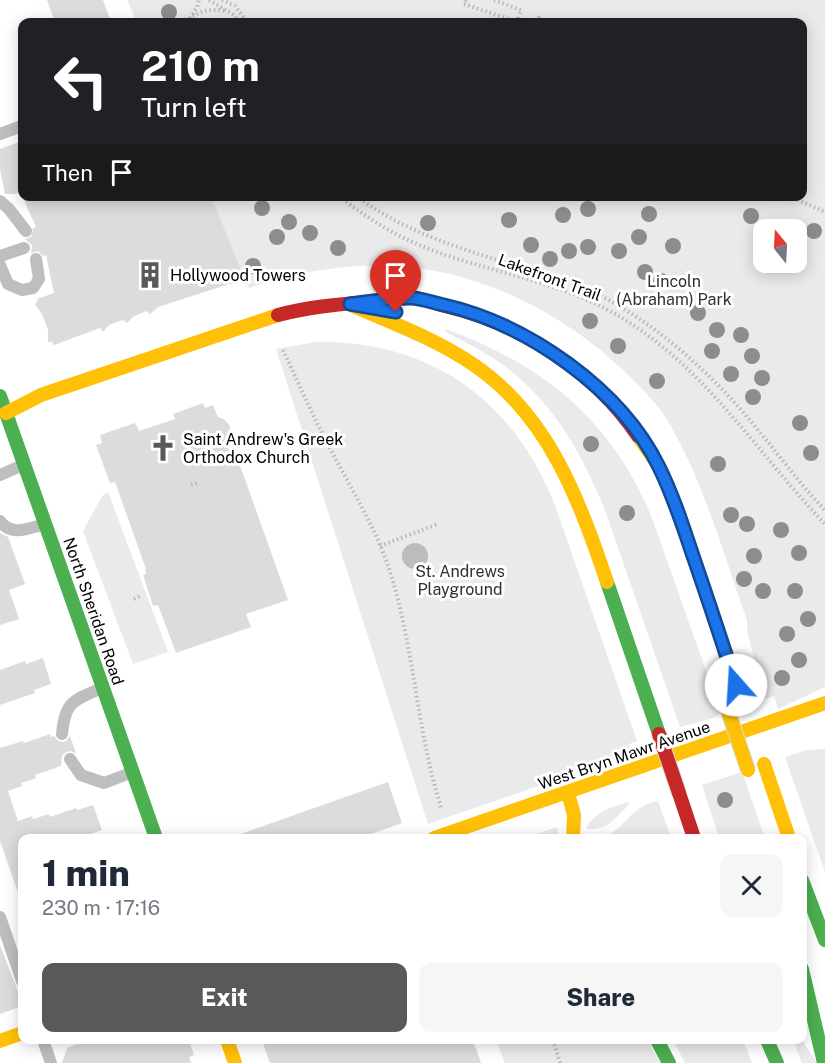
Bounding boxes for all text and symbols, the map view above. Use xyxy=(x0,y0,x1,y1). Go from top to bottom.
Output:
text: 210 m xyxy=(141,41,260,90)
icon: left xyxy=(42,42,120,120)
text: Turn left xyxy=(141,91,247,123)
icon: arrive xyxy=(105,156,138,189)
text: Then xyxy=(42,160,93,186)
north arrow xyxy=(753,219,807,273)
map controls xyxy=(753,219,807,273)
pin xyxy=(370,250,421,312)
street label: Lakefront Trail xyxy=(496,250,604,305)
icon: arrive xyxy=(379,259,412,292)
building icon: Hollywood Towers xyxy=(135,260,165,290)
place label: Hollywood Towers xyxy=(170,266,306,285)
park label: Lincoln (Abraham) Park xyxy=(616,272,732,309)
place label: Saint Andrew's Greek Orthodox Church xyxy=(183,430,343,467)
church icon: Saint Andrew's Greek Orthodox Church xyxy=(148,433,178,463)
street label: North Sheridan Road xyxy=(59,535,128,688)
park label: St. Andrews Playground xyxy=(415,562,505,599)
position arrow xyxy=(704,653,768,717)
street label: West Bryn Mawr Avenue xyxy=(536,717,713,794)
text: 1 min xyxy=(42,852,130,894)
button: close xyxy=(720,854,783,917)
text: 230 m · 17:16 xyxy=(42,896,160,920)
button: Exit xyxy=(42,963,407,1032)
button: Share xyxy=(419,963,783,1032)

